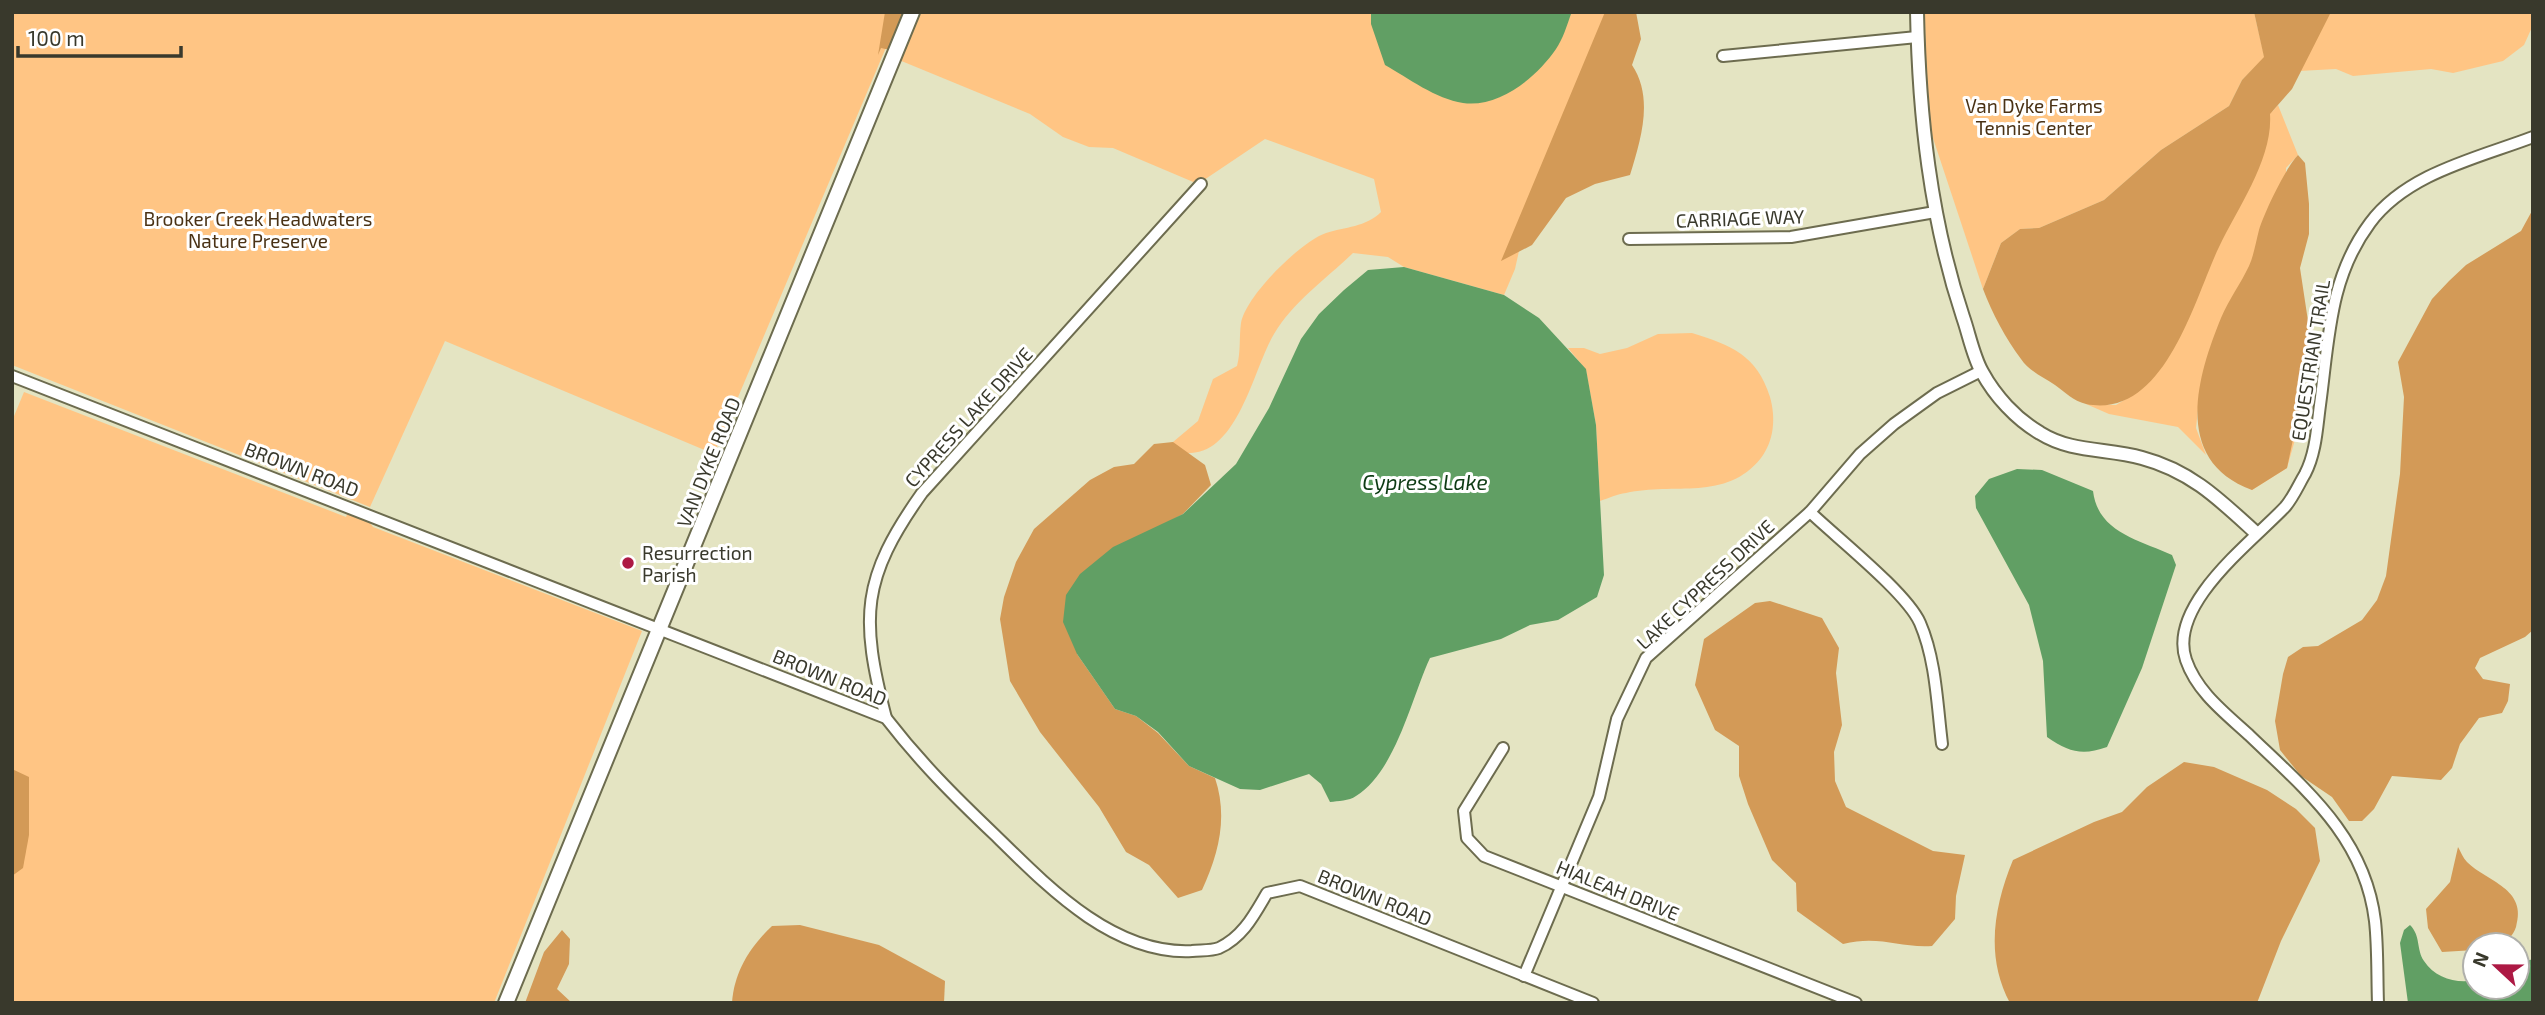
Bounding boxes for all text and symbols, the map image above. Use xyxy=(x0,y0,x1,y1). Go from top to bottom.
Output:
scale bar xyxy=(18,14,180,58)
text: 100 m xyxy=(28,25,85,50)
park label: Van Dyke Farms Tennis Center xyxy=(1965,94,2103,139)
street label: CARRIAGE WAY xyxy=(1675,204,1805,232)
park label: Brooker Creek Headwaters Nature Preserve xyxy=(143,207,373,252)
street label: EQUESTRIAN TRAIL xyxy=(2286,277,2334,442)
street label: CYPRESS LAKE DRIVE xyxy=(899,342,1037,492)
street label: VAN DYKE ROAD xyxy=(671,394,745,530)
street label: BROWN ROAD xyxy=(242,437,362,501)
water label: Cypress Lake xyxy=(1362,469,1488,495)
street label: LAKE CYPRESS DRIVE xyxy=(1631,514,1779,654)
place label: Resurrection Parish xyxy=(642,541,753,586)
marker: Resurrection Parish xyxy=(620,555,636,571)
street label: BROWN ROAD xyxy=(770,644,890,710)
street label: HIALEAH DRIVE xyxy=(1553,855,1683,925)
street label: BROWN ROAD xyxy=(1315,864,1435,930)
north arrow xyxy=(2461,931,2531,1001)
text: N xyxy=(2467,949,2493,970)

